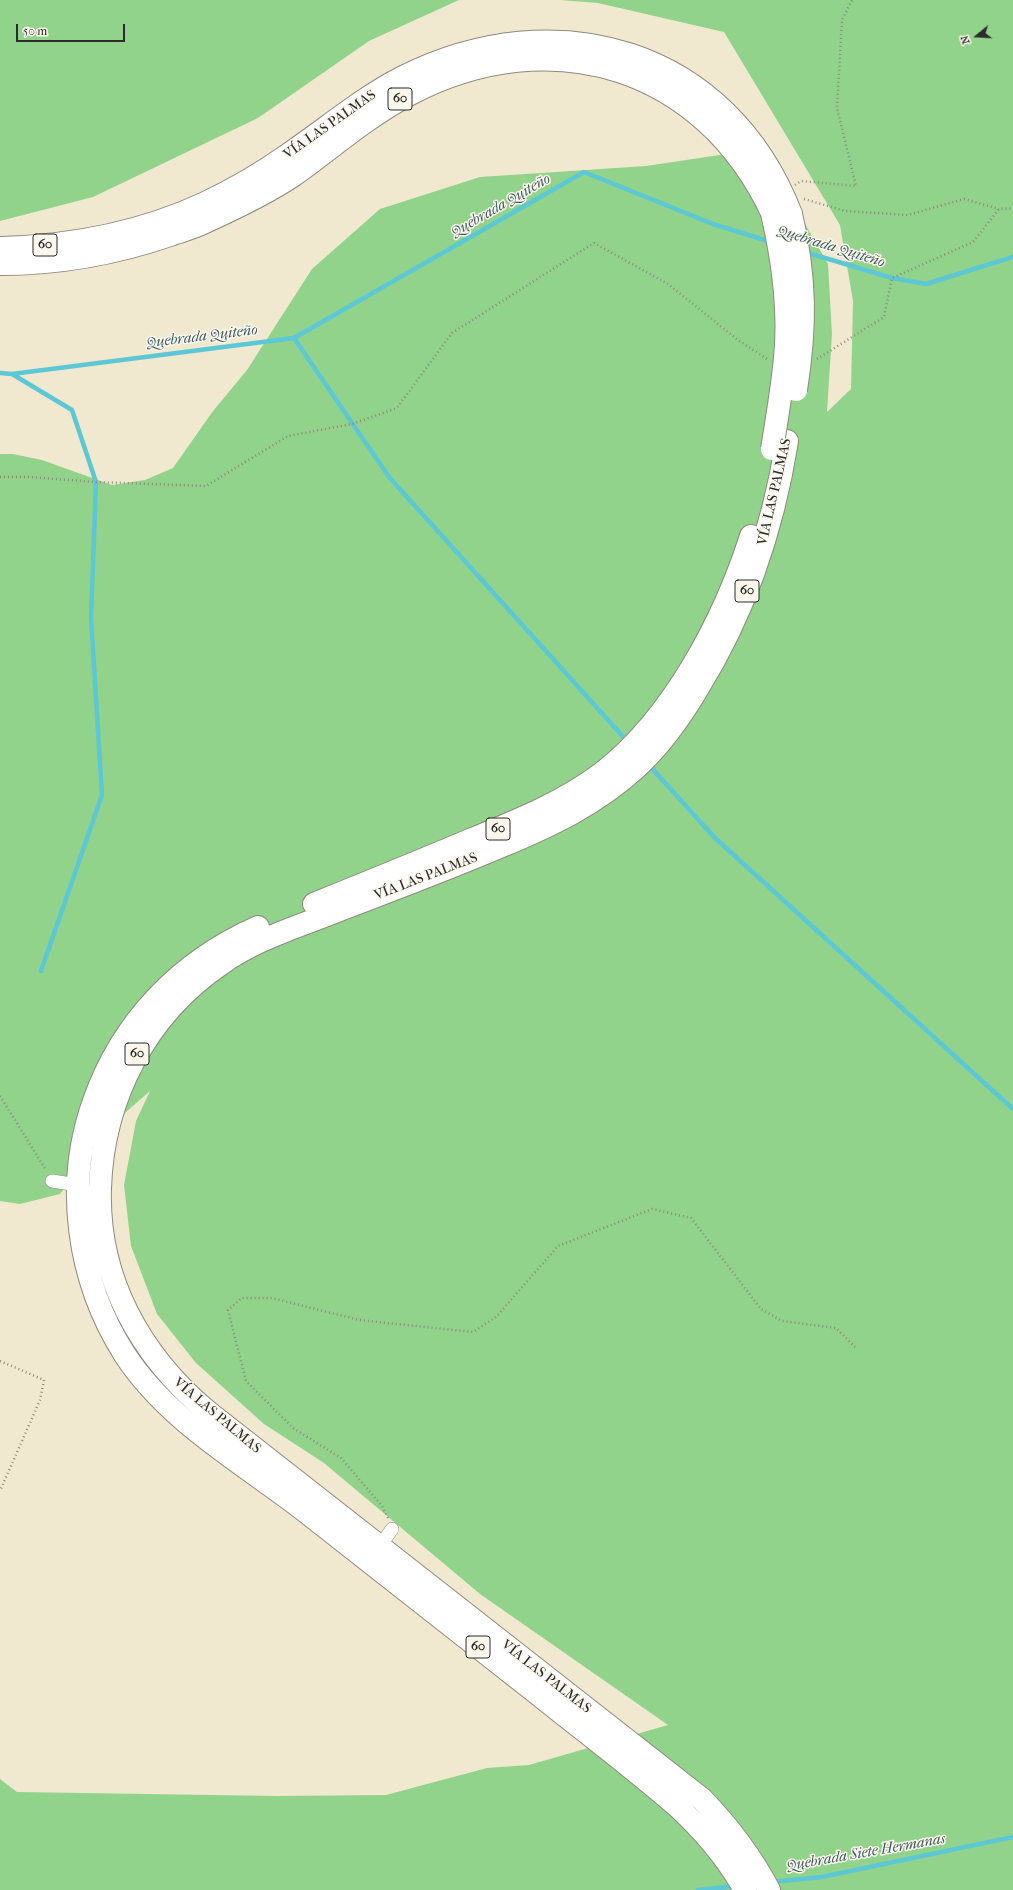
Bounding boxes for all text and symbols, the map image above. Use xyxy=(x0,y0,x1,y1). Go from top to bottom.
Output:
scale bar xyxy=(18,16,127,42)
north arrow xyxy=(957,16,997,56)
text: 50 m xyxy=(23,24,47,38)
text: N xyxy=(958,34,973,46)
street label: VÍA LAS PALMAS xyxy=(280,87,380,163)
road number: 60 xyxy=(388,88,412,110)
water label: Quebrada Quiteño xyxy=(448,170,554,242)
water label: Quebrada Quiteño xyxy=(775,222,887,272)
road number: 60 xyxy=(33,234,57,256)
water label: Quebrada Quiteño xyxy=(145,321,259,353)
street label: VÍA LAS PALMAS xyxy=(755,437,795,547)
road number: 60 xyxy=(735,580,759,602)
road number: 60 xyxy=(486,818,510,840)
street label: VÍA LAS PALMAS xyxy=(372,850,480,904)
road number: 60 xyxy=(125,1043,149,1065)
street label: VÍA LAS PALMAS xyxy=(170,1374,264,1458)
road number: 60 xyxy=(466,1636,490,1658)
street label: VÍA LAS PALMAS xyxy=(498,1637,594,1717)
water label: Quebrada Siete Hermanas xyxy=(785,1830,947,1876)

